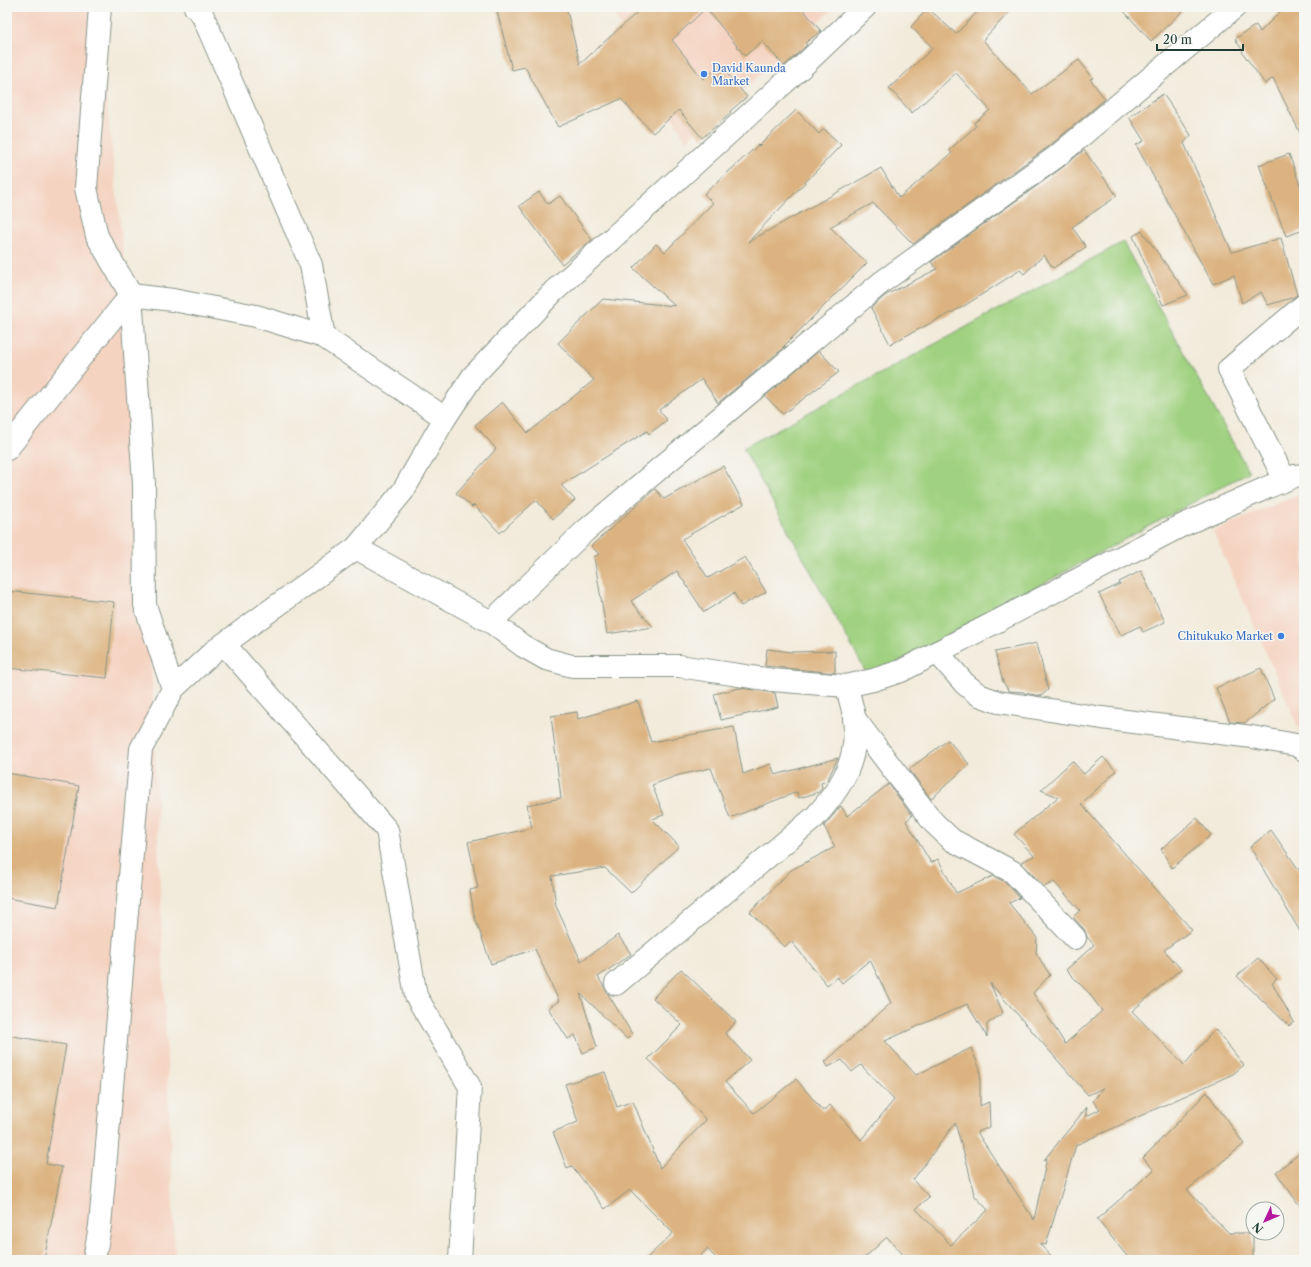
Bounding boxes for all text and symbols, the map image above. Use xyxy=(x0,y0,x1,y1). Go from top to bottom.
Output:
scale bar xyxy=(1157,26,1243,52)
text: 20 m xyxy=(1163,32,1192,47)
place label: David Kaunda Market xyxy=(712,61,786,88)
marker: David Kaunda Market xyxy=(699,69,709,79)
place label: Chitukuko Market xyxy=(1177,629,1273,643)
marker: Chitukuko Market xyxy=(1276,631,1286,641)
north arrow xyxy=(1245,1201,1285,1241)
text: N xyxy=(1249,1219,1266,1236)

